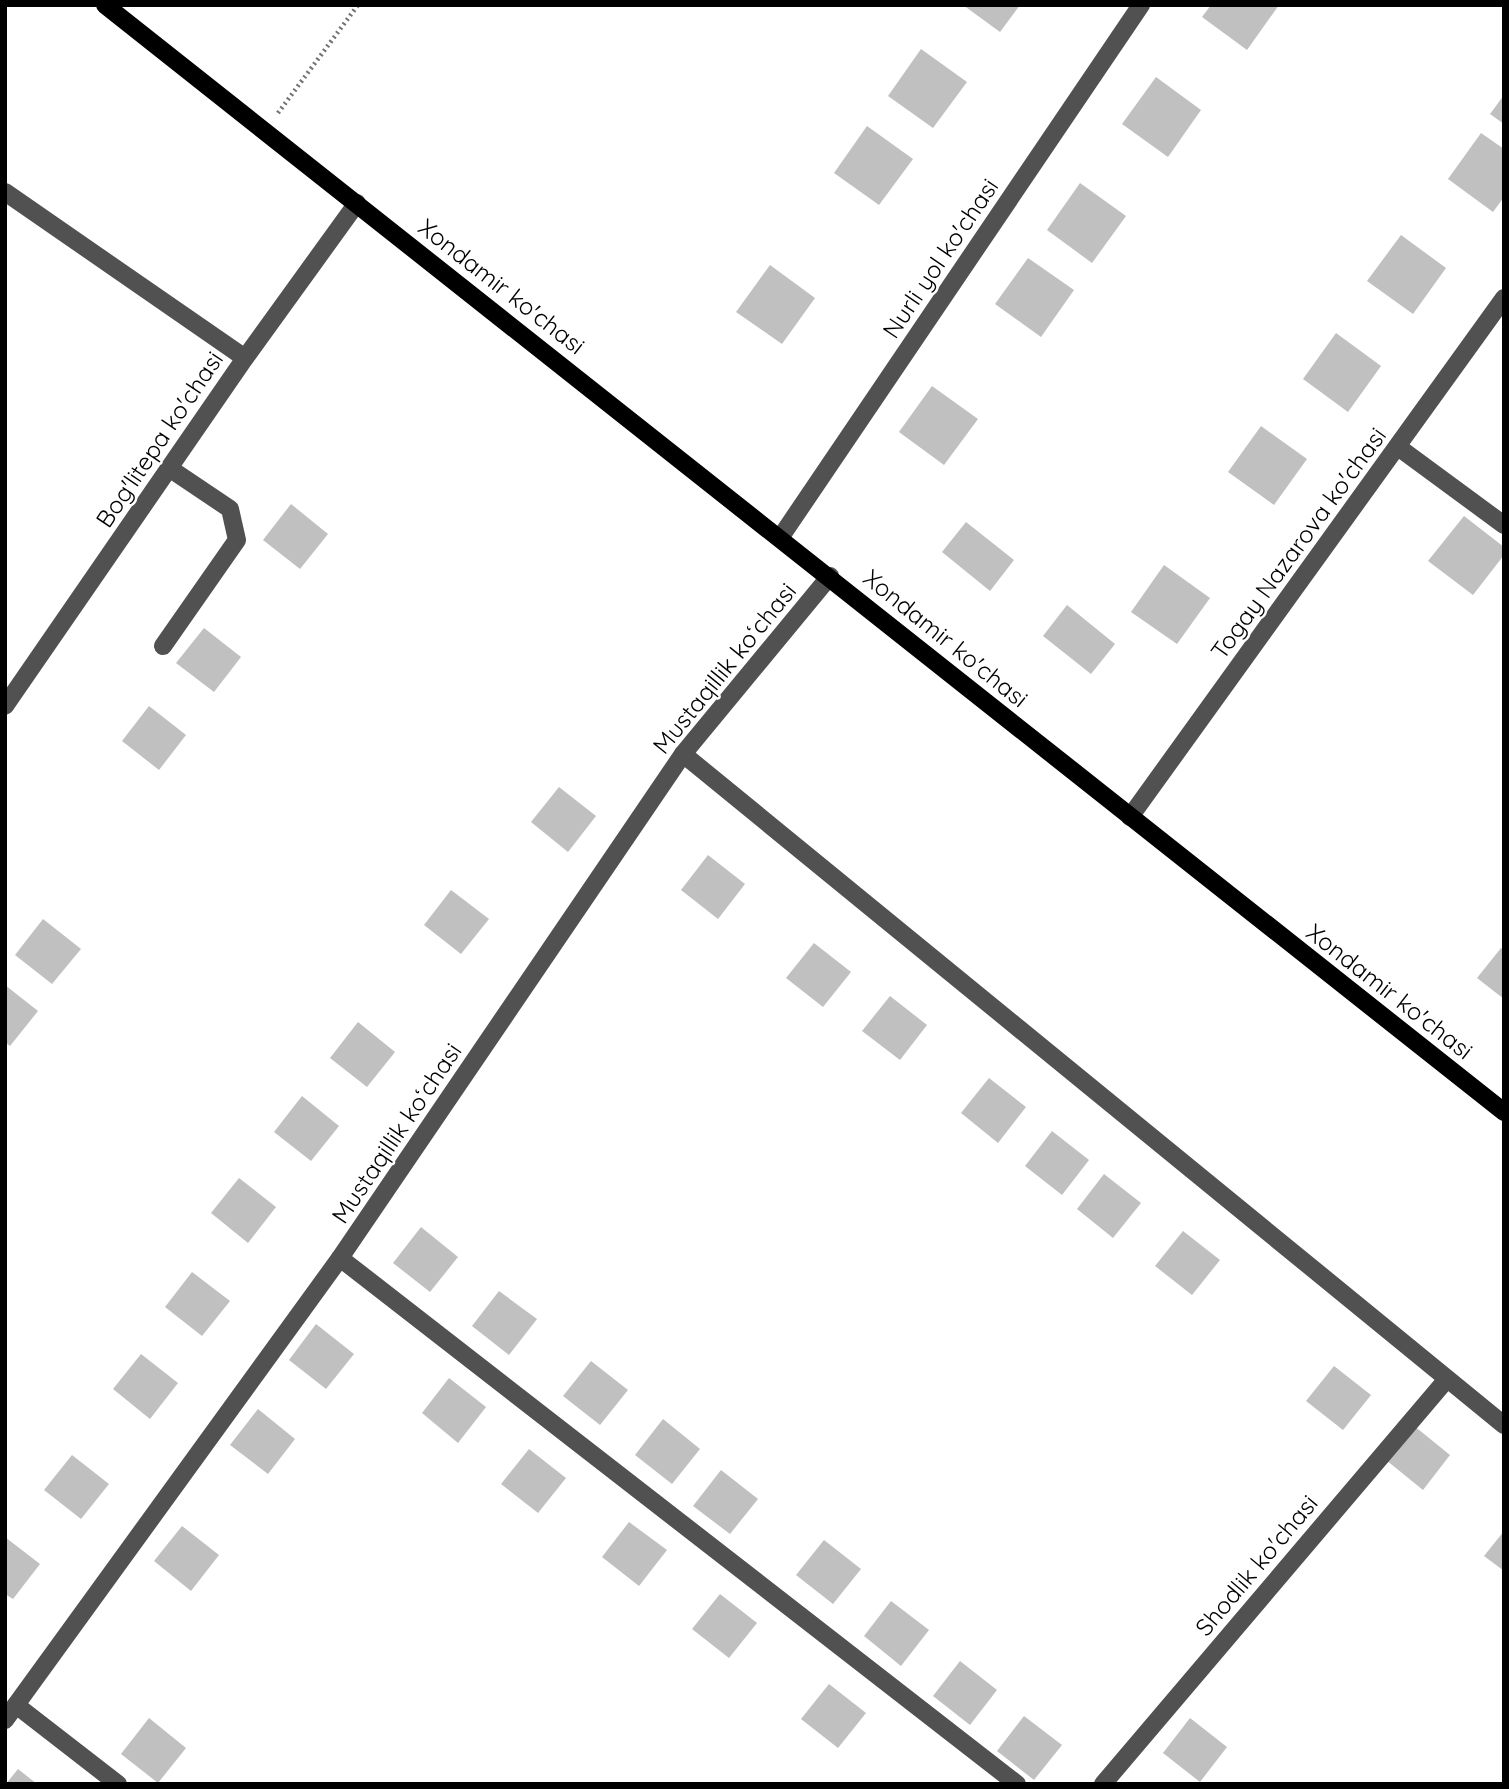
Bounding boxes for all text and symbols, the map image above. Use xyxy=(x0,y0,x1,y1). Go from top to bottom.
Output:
street label: Nurli yol ko'chasi xyxy=(876,172,1004,344)
street label: Xondamir ko'chasi xyxy=(413,212,591,360)
street label: Bog'litepa ko'chasi xyxy=(89,345,229,533)
street label: Togay Nazarova ko'chasi xyxy=(1204,421,1392,665)
street label: Xondamir ko'chasi xyxy=(858,563,1034,713)
street label: Mustaqillik koʻchasi xyxy=(646,576,802,760)
street label: Xondamir ko'chasi xyxy=(1301,917,1479,1065)
street label: Mustaqillik koʻchasi xyxy=(324,1037,468,1229)
street label: Shodlik ko'chasi xyxy=(1188,1488,1324,1642)

